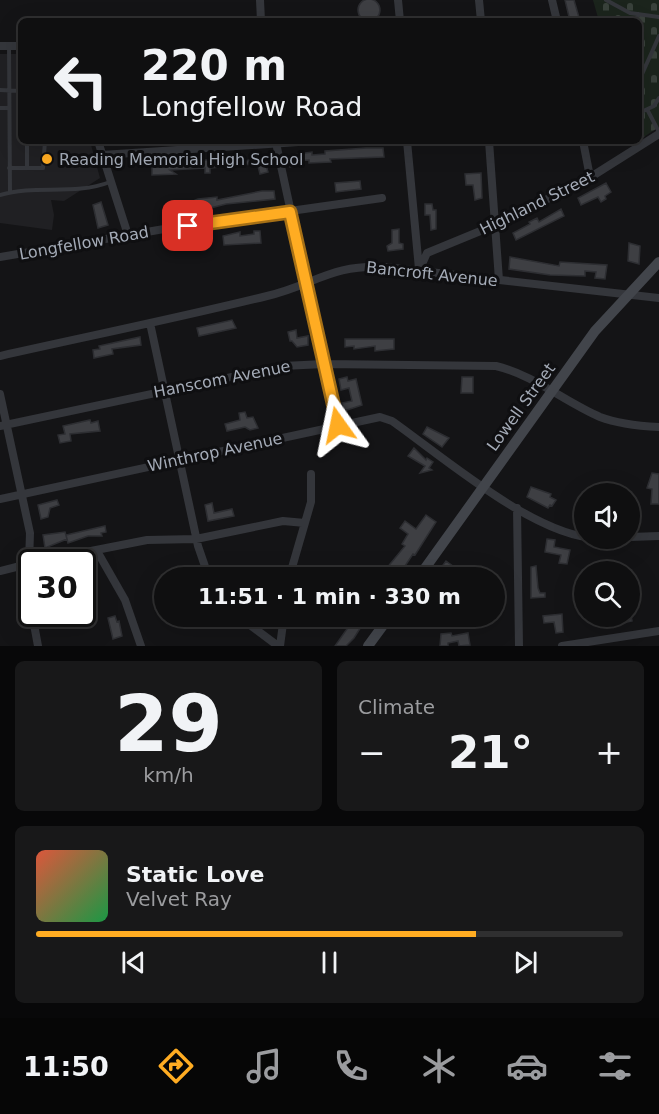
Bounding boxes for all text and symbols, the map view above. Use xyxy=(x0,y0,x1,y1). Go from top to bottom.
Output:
text: 220 m xyxy=(141,41,287,90)
icon: left xyxy=(42,42,120,120)
text: Longfellow Road xyxy=(141,91,362,122)
place label: Reading Memorial High School xyxy=(59,150,303,169)
marker: Reading Memorial High School xyxy=(40,152,54,166)
street label: Highland Street xyxy=(477,167,597,239)
pin xyxy=(162,200,213,251)
icon: arrive xyxy=(171,209,204,242)
street label: Longfellow Road xyxy=(18,222,150,264)
street label: Bancroft Avenue xyxy=(365,258,499,290)
street label: Hanscom Avenue xyxy=(152,356,292,402)
street label: Lowell Street xyxy=(483,359,559,455)
position arrow xyxy=(306,393,370,457)
street label: Winthrop Avenue xyxy=(146,428,284,476)
map controls xyxy=(574,483,640,627)
button: sound xyxy=(574,483,640,549)
speed limit sign: 30 xyxy=(18,549,96,627)
button: search xyxy=(574,561,640,627)
text: 11:51 · 1 min · 330 m xyxy=(198,584,461,609)
text: 29 xyxy=(114,679,223,769)
text: Climate xyxy=(358,695,435,719)
text: 21° xyxy=(448,726,533,779)
text: − xyxy=(358,733,386,772)
text: + xyxy=(595,733,623,772)
text: km/h xyxy=(143,763,194,787)
text: Static Love xyxy=(126,862,264,887)
text: Velvet Ray xyxy=(126,887,232,911)
icon: previous xyxy=(117,946,150,979)
icon: pause xyxy=(313,946,346,979)
icon: next xyxy=(509,946,542,979)
icon: directions xyxy=(155,1045,197,1087)
icon: music xyxy=(243,1045,285,1087)
icon: phone xyxy=(330,1045,372,1087)
icon: climate xyxy=(418,1045,460,1087)
icon: car xyxy=(506,1045,548,1087)
icon: filters xyxy=(594,1045,636,1087)
text: 11:50 xyxy=(23,1051,109,1082)

